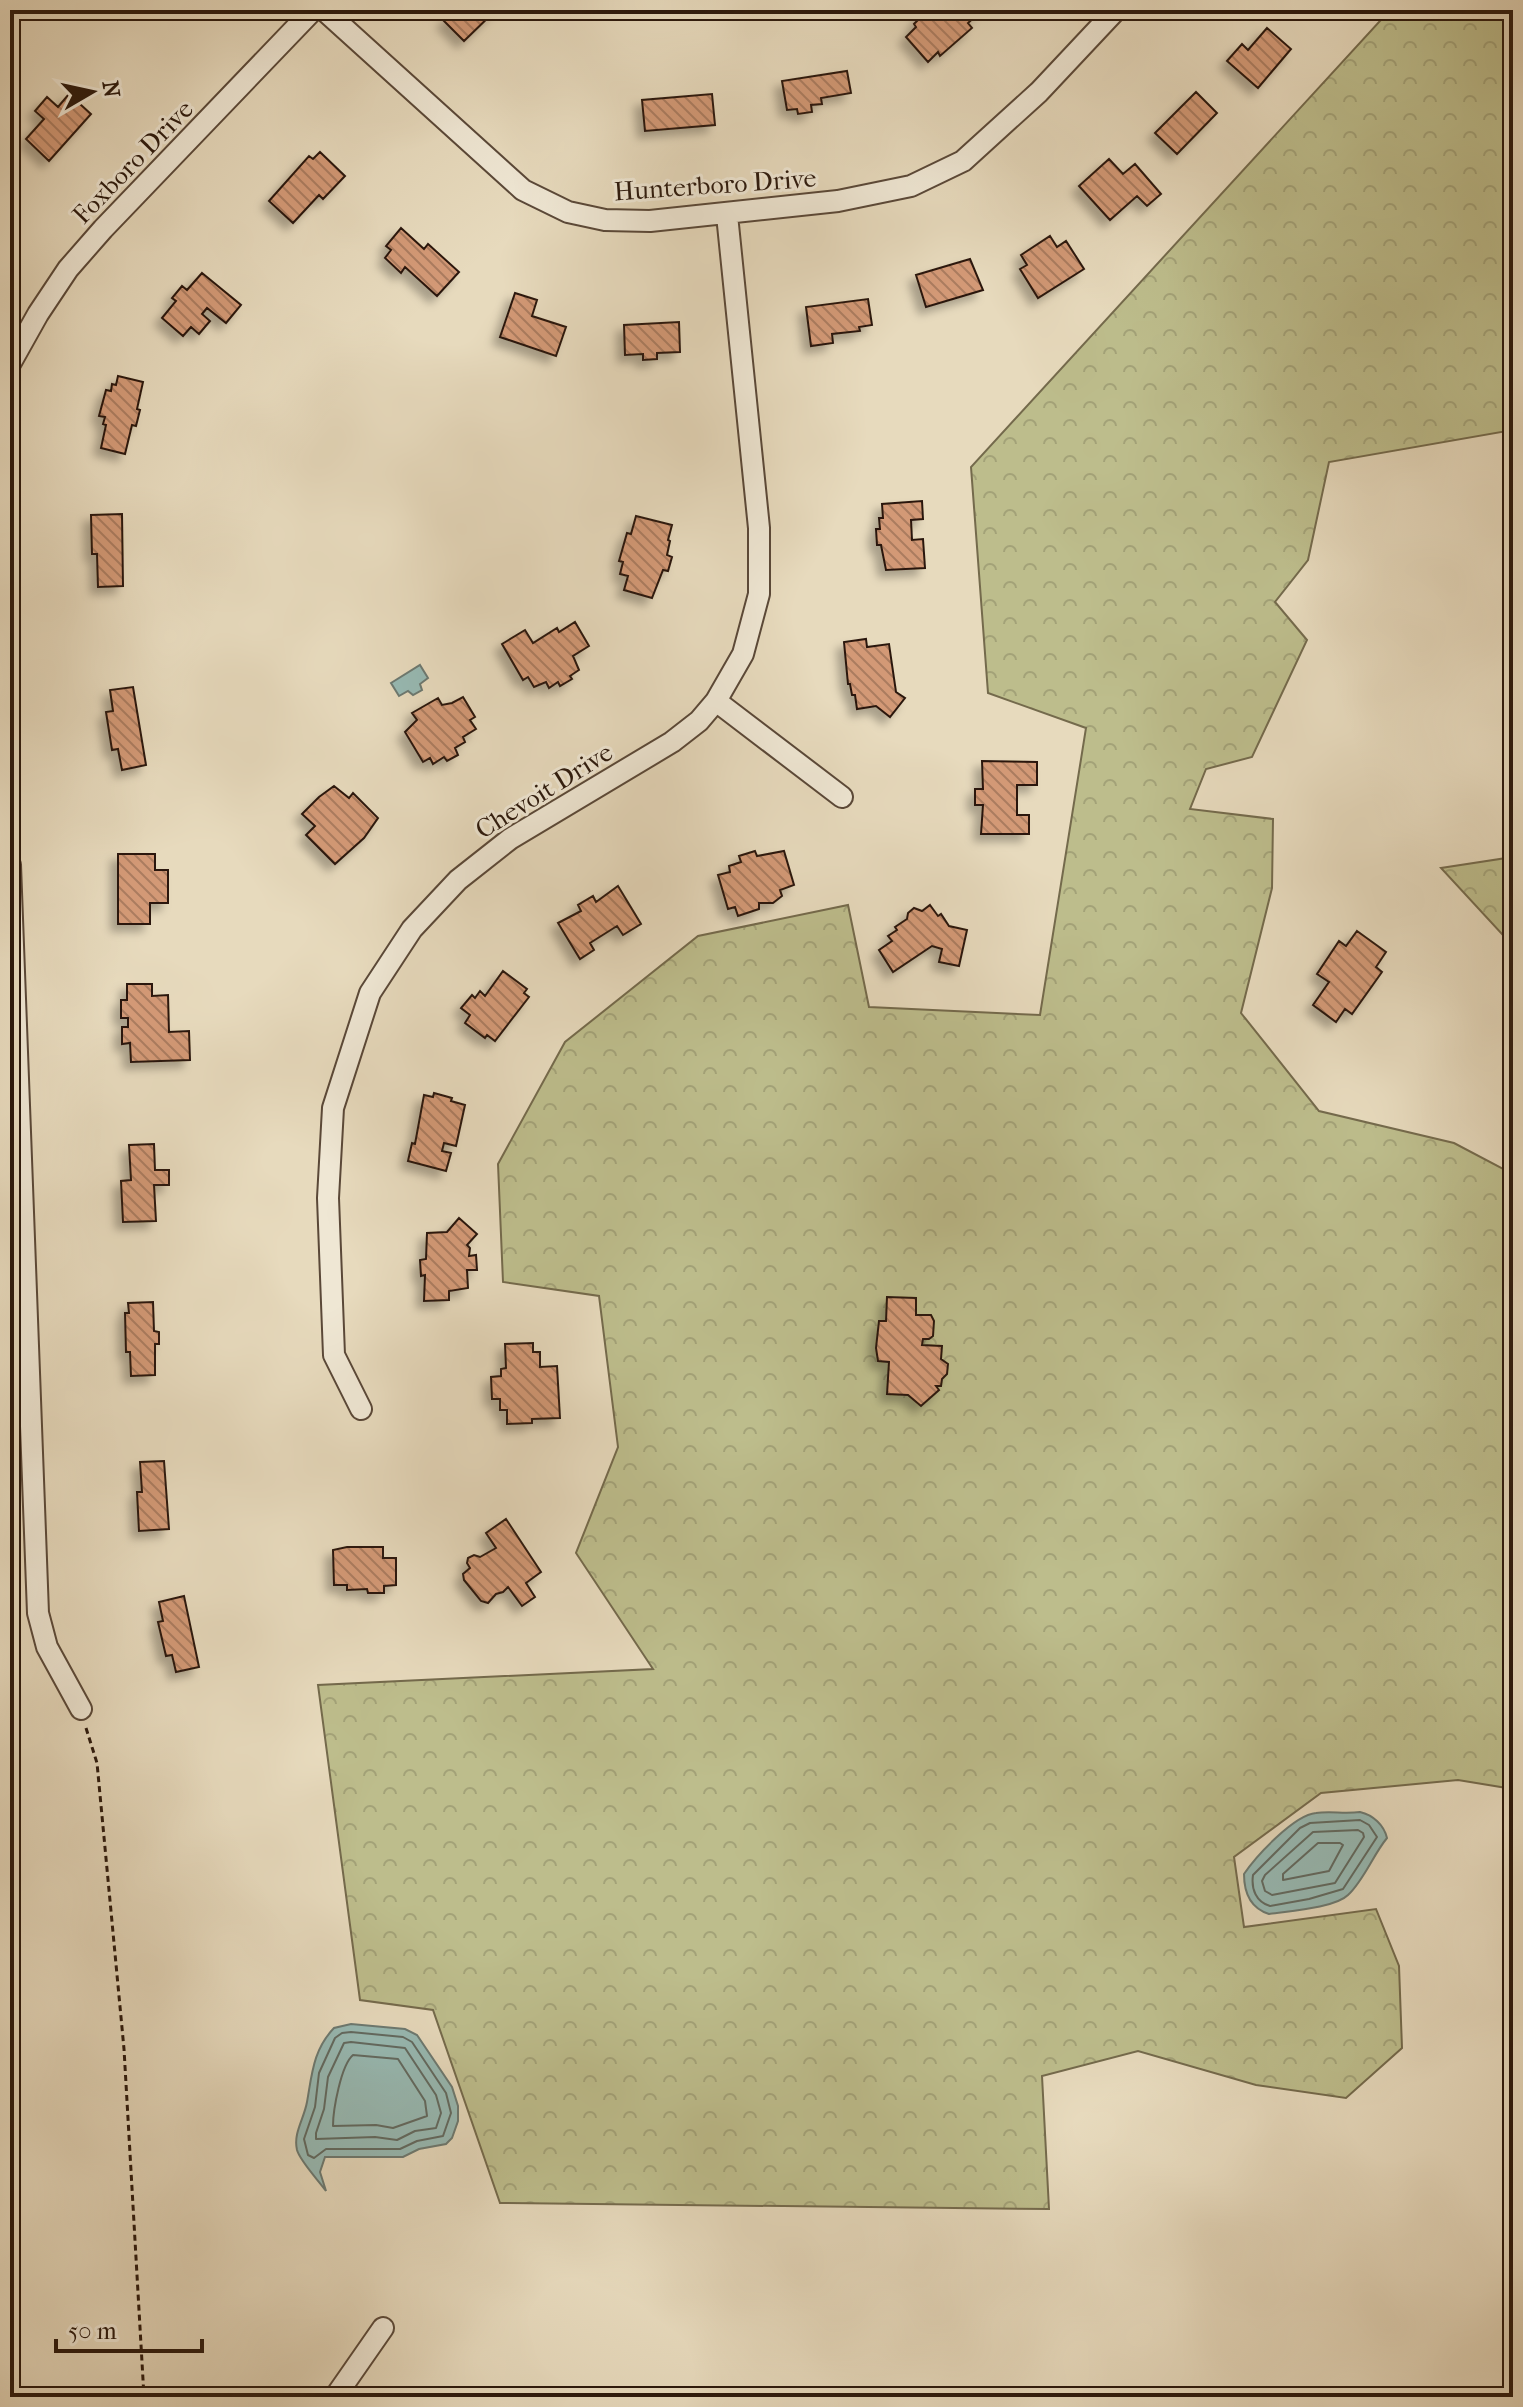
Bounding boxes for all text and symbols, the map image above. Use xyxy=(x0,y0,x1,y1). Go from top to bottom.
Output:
north arrow xyxy=(52,52,132,132)
text: N xyxy=(97,79,125,100)
street label: Foxboro Drive xyxy=(66,94,200,230)
street label: Hunterboro Drive xyxy=(613,162,817,208)
street label: Chevoit Drive xyxy=(470,736,618,845)
scale bar xyxy=(56,2303,202,2353)
text: 50 m xyxy=(68,2317,117,2345)

